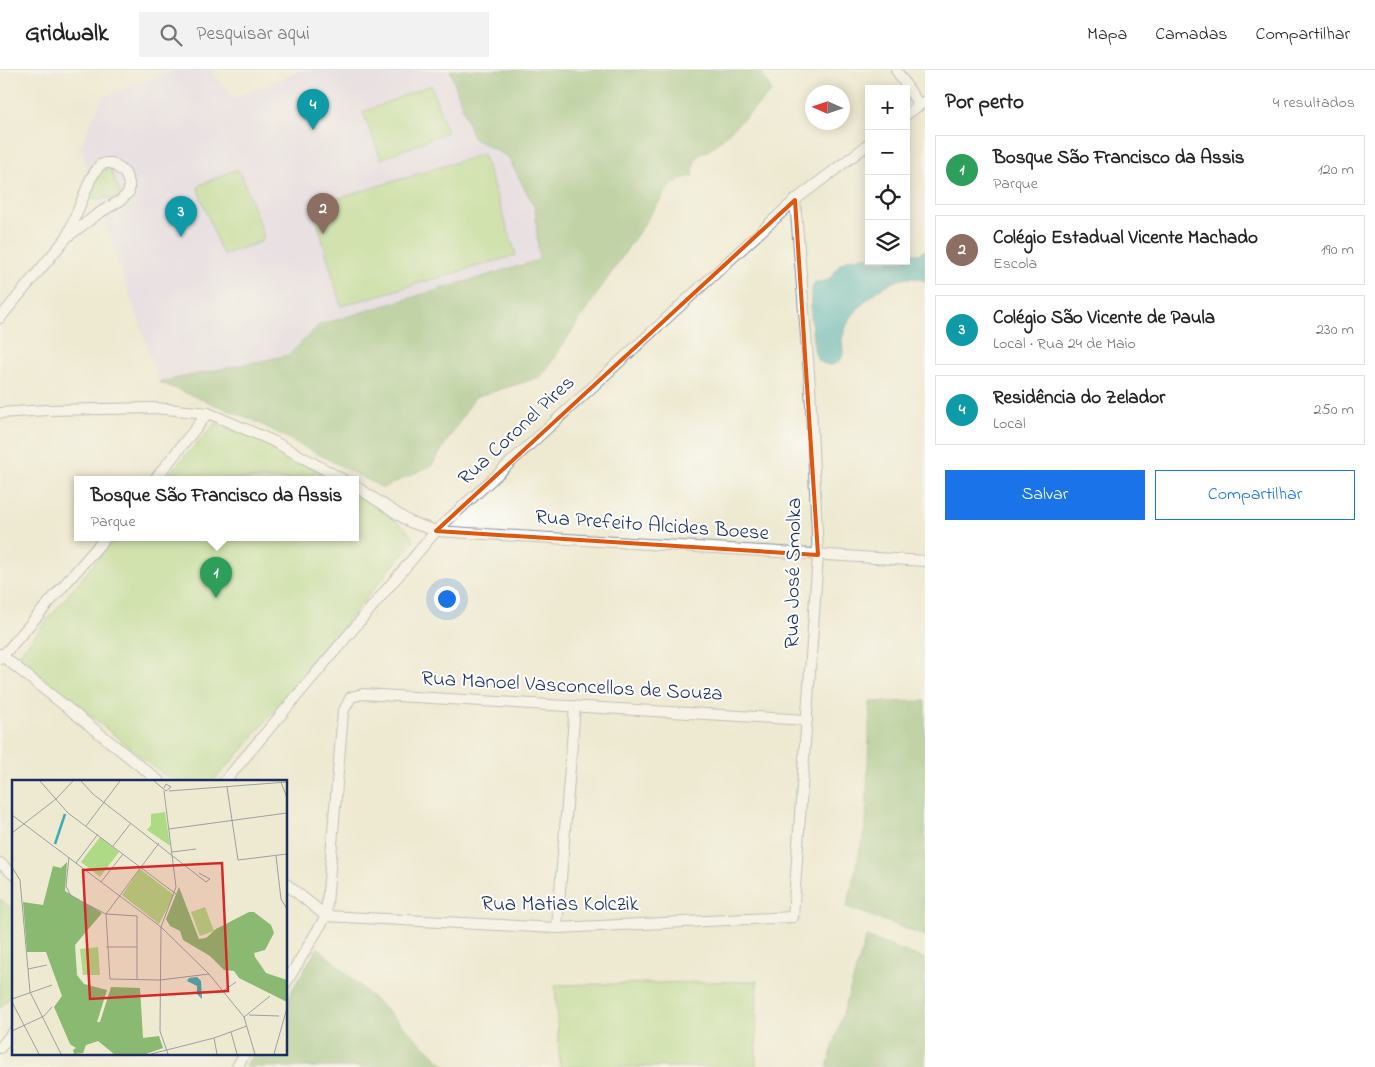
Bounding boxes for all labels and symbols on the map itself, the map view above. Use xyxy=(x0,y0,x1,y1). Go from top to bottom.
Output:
north arrow xyxy=(805,85,850,130)
pin: 4 xyxy=(297,89,329,130)
pin: 2 xyxy=(307,193,339,234)
pin: 3 xyxy=(165,196,197,237)
street label: Rua Coronel Pires xyxy=(452,369,582,493)
street label: Rua José Smolka xyxy=(778,497,810,649)
street label: Rua Prefeito Alcides Boese xyxy=(534,503,771,549)
pin: 1 xyxy=(200,557,232,598)
your location xyxy=(434,586,460,612)
street label: Rua Manoel Vasconcellos de Souza xyxy=(421,664,723,710)
inset map xyxy=(12,780,288,1054)
street label: Rua Matias Kolczik xyxy=(481,890,640,920)

